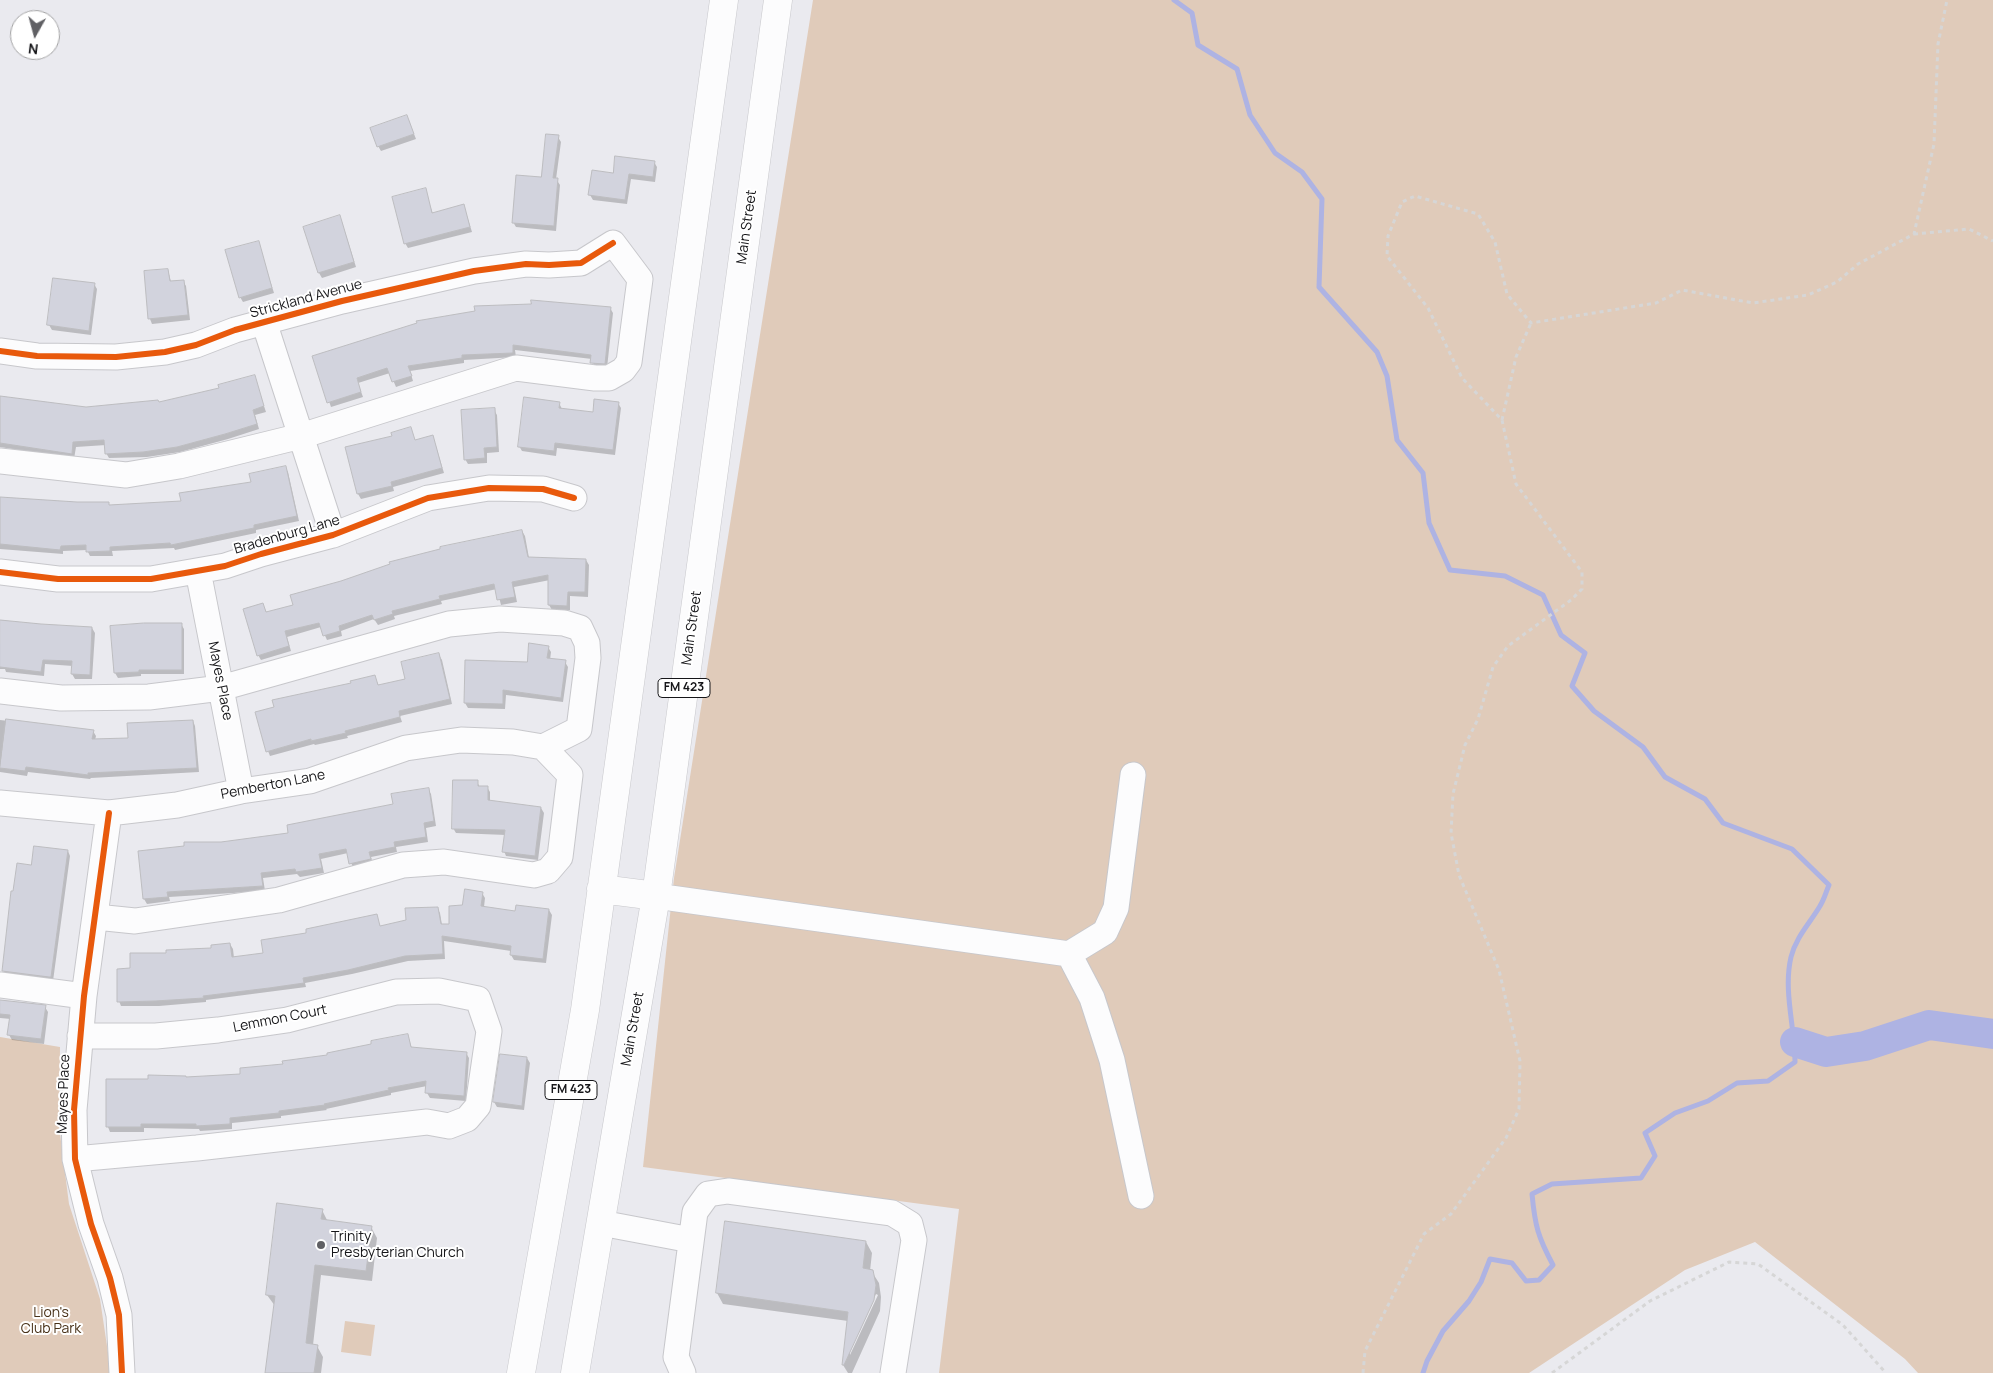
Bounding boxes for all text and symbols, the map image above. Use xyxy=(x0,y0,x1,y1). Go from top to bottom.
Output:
north arrow xyxy=(10,10,60,60)
text: N xyxy=(27,39,39,59)
street label: Main Street xyxy=(733,189,761,265)
street label: Strickland Avenue xyxy=(248,276,364,322)
street label: Bradenburg Lane xyxy=(232,512,342,558)
street label: Main Street xyxy=(678,590,706,666)
street label: Mayes Place xyxy=(204,640,236,722)
road number: FM 423 xyxy=(658,678,710,698)
street label: Pemberton Lane xyxy=(219,767,327,803)
street label: Main Street xyxy=(618,991,648,1067)
street label: Lemmon Court xyxy=(232,1002,328,1036)
street label: Mayes Place xyxy=(54,1054,74,1134)
road number: FM 423 xyxy=(545,1080,597,1100)
place label: Trinity Presbyterian Church xyxy=(331,1229,464,1262)
marker: Trinity Presbyterian Church xyxy=(315,1239,327,1251)
park label: Lion's Club Park xyxy=(21,1305,81,1338)

